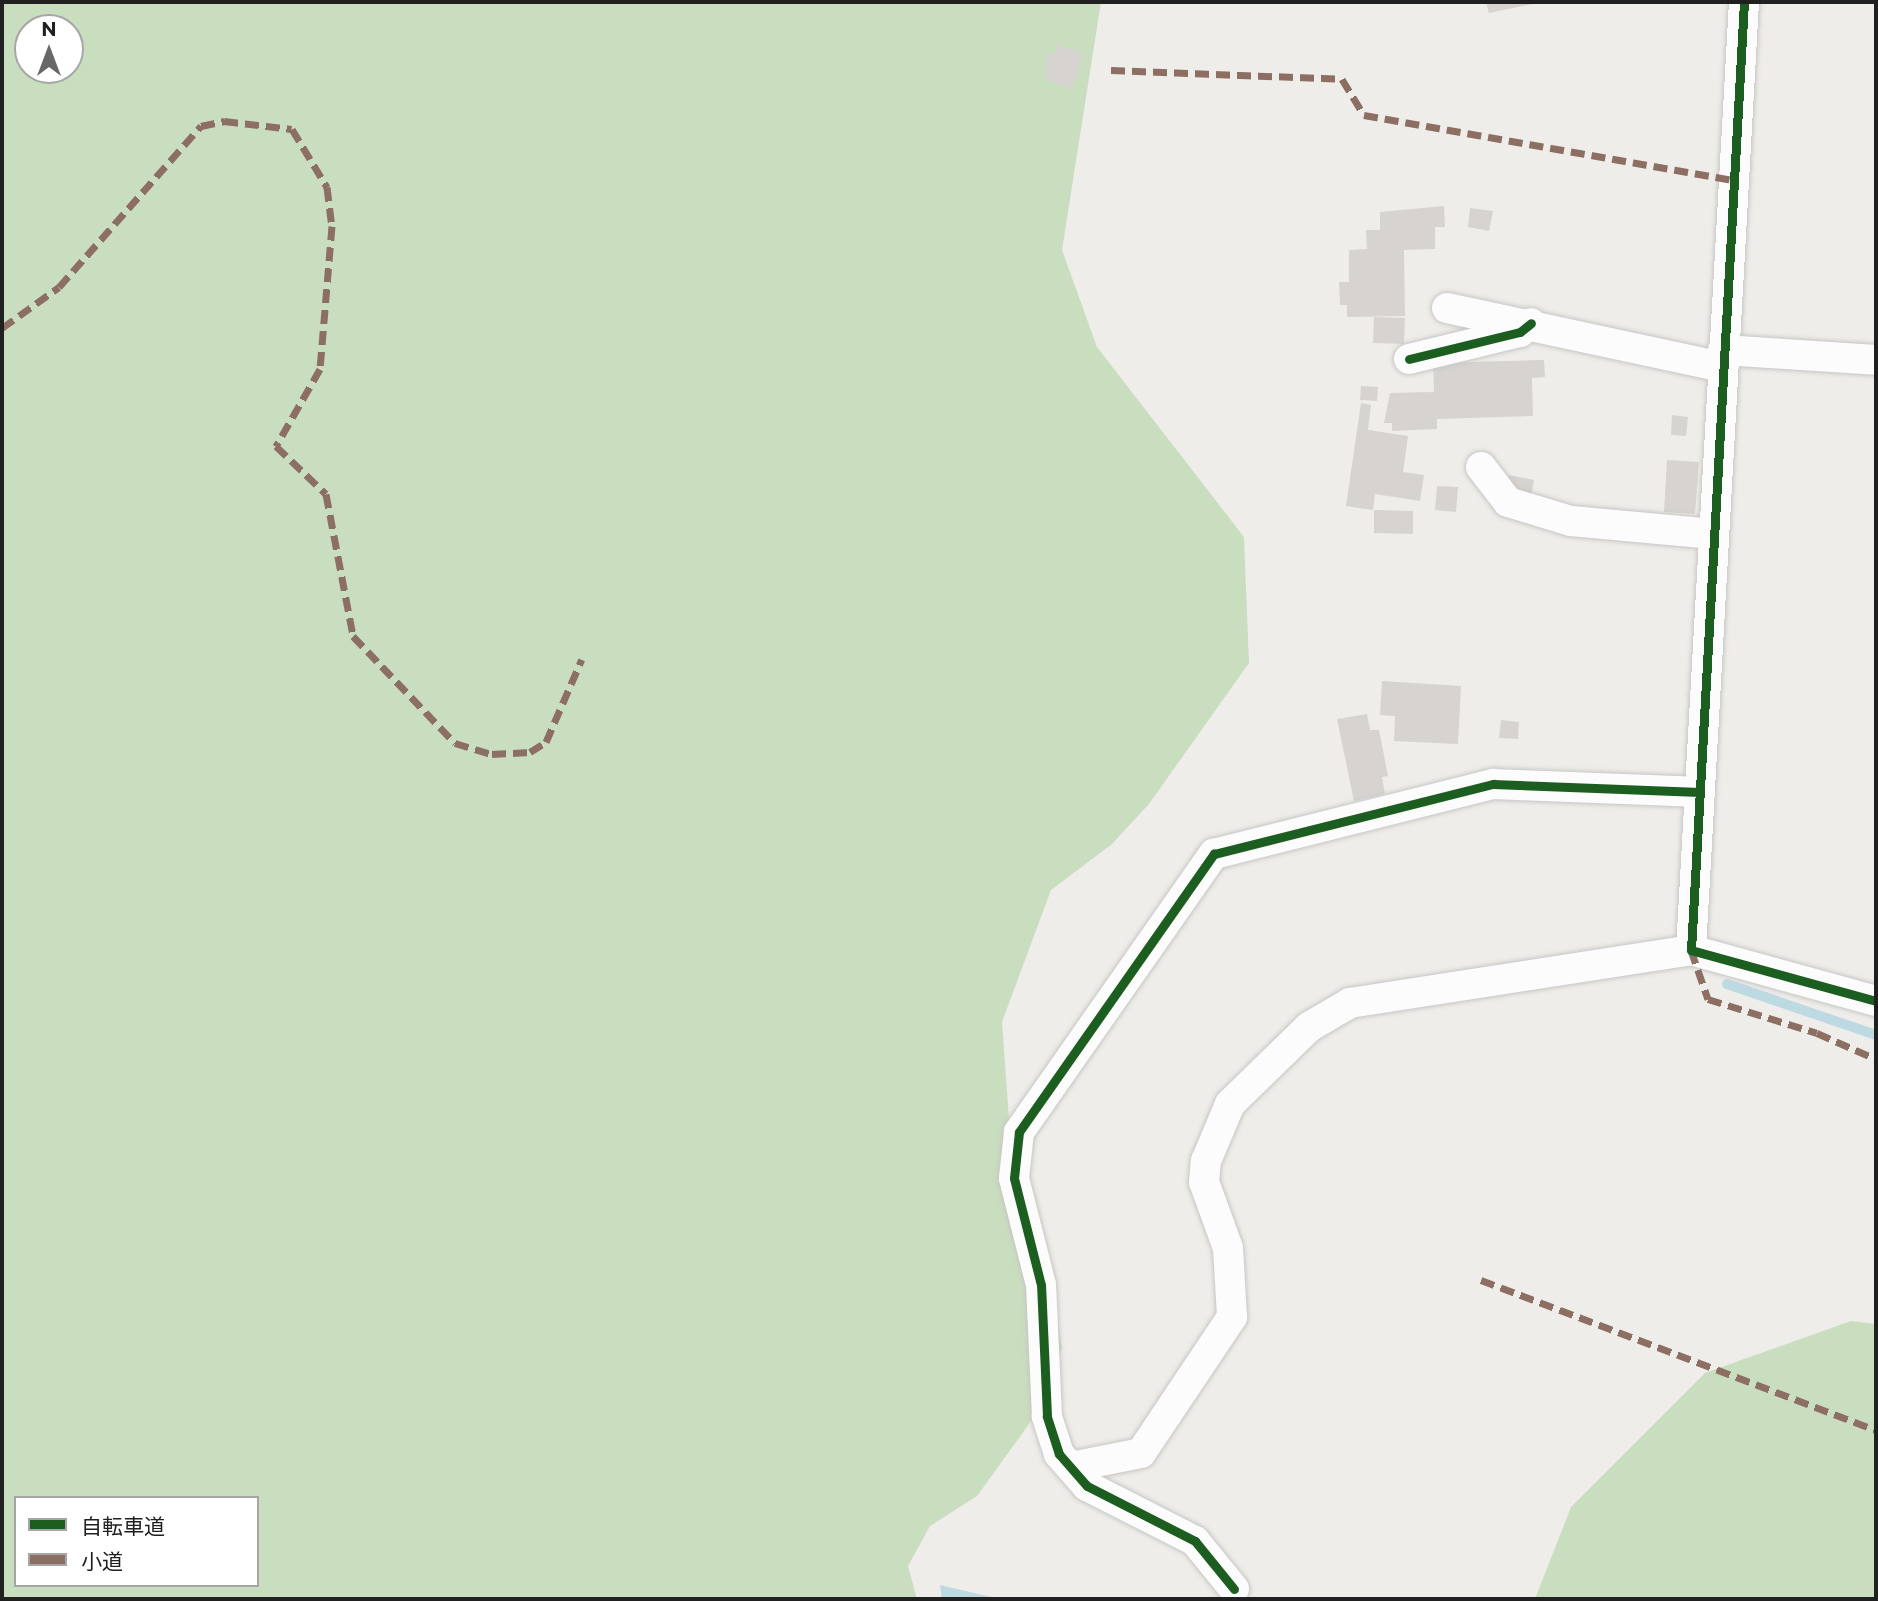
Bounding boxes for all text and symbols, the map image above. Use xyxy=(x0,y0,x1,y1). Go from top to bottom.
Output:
north arrow xyxy=(14,14,84,84)
text: N xyxy=(41,18,57,41)
legend xyxy=(14,1496,259,1587)
text: 自転車道 xyxy=(81,1514,165,1539)
text: 小道 xyxy=(81,1549,123,1574)

